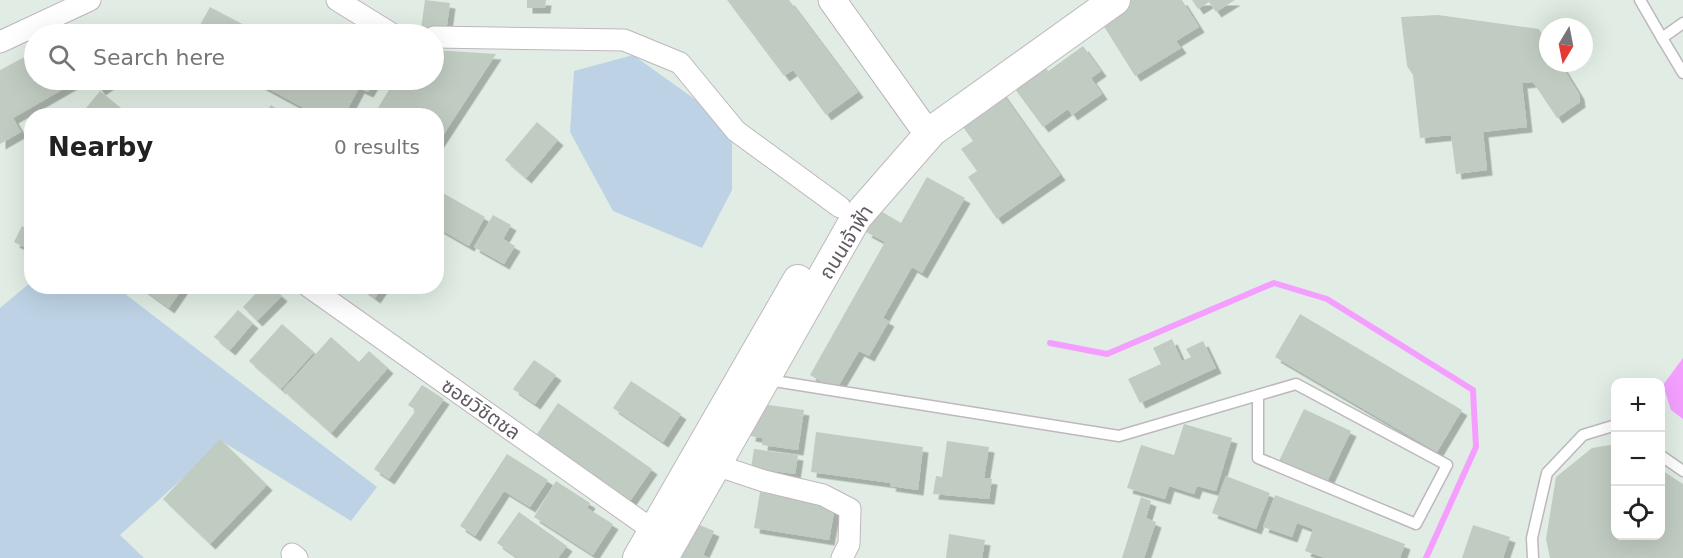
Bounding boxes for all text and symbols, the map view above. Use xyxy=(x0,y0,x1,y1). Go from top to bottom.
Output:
north arrow xyxy=(1539,18,1593,72)
search box xyxy=(24,24,444,90)
icon: search xyxy=(45,41,78,74)
text: Search here xyxy=(93,45,225,70)
text: Nearby xyxy=(48,132,153,162)
text: 0 results xyxy=(334,135,420,159)
street label: ถนนเจ้าฟ้า xyxy=(814,201,878,283)
street label: ซอยวิชิตชล xyxy=(437,373,525,445)
map controls xyxy=(1611,378,1665,540)
button: + xyxy=(1611,378,1665,432)
button: − xyxy=(1611,432,1665,486)
button: locate xyxy=(1611,486,1665,540)

